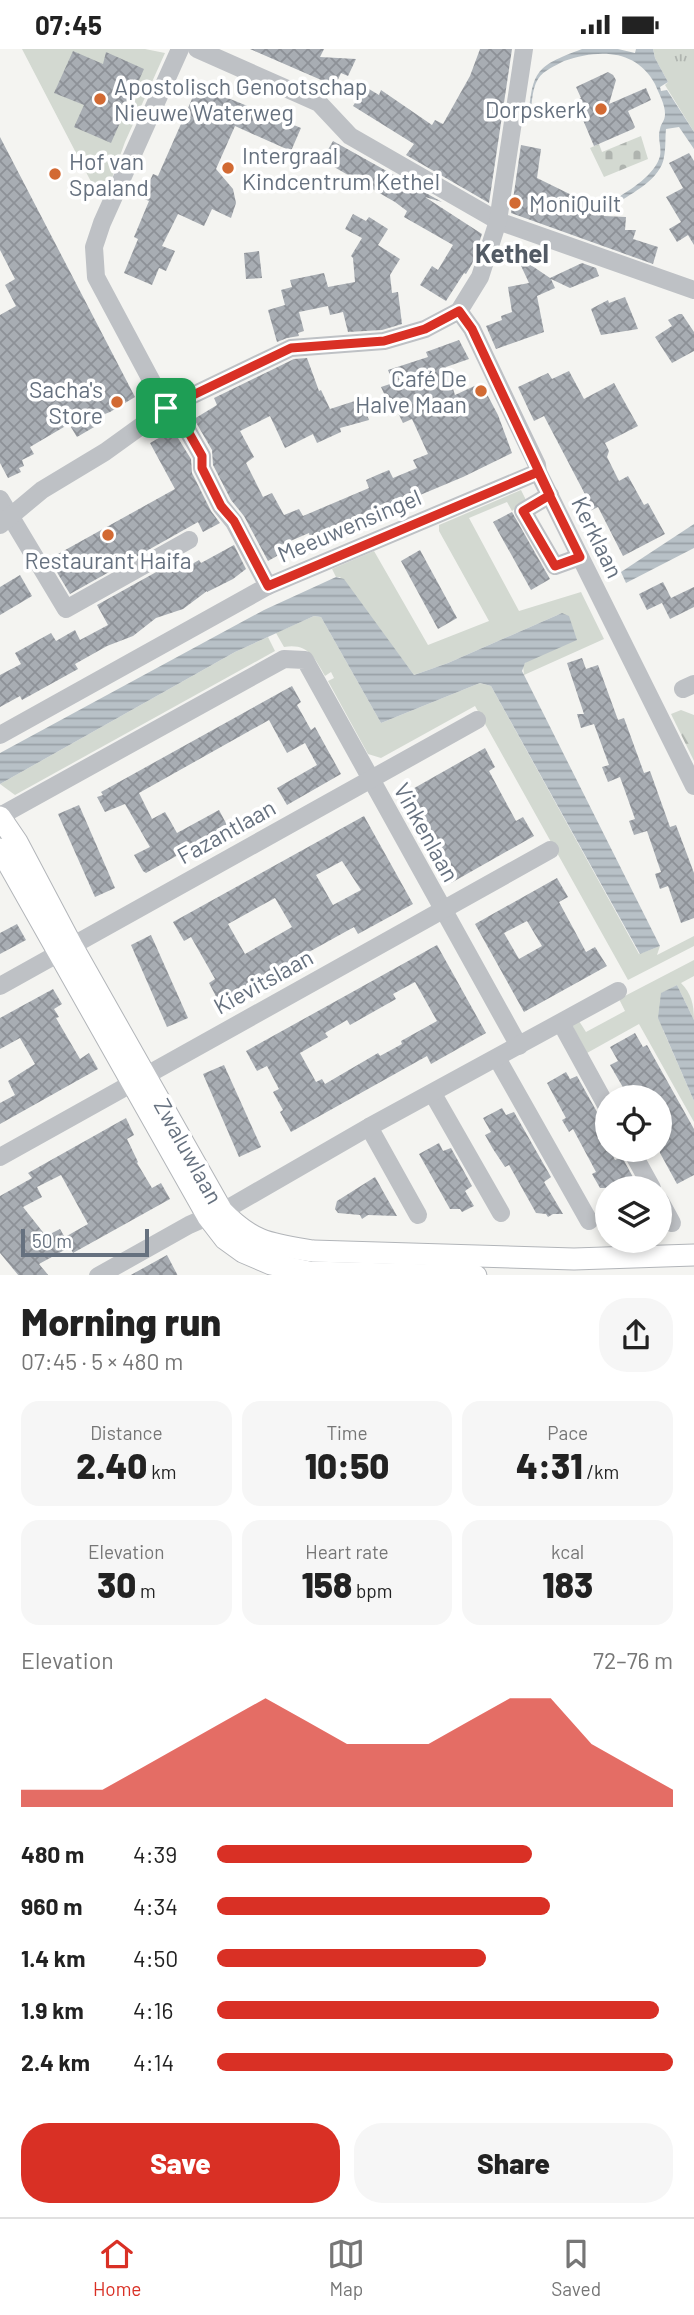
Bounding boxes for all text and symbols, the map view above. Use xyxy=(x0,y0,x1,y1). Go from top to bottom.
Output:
text: 07:45 xyxy=(35,9,102,40)
place label: Apostolisch Genootschap Nieuwe Waterweg xyxy=(114,72,368,126)
marker: Apostolisch Genootschap Nieuwe Waterweg xyxy=(92,91,108,107)
place label: Dorpskerk xyxy=(485,95,587,123)
marker: Dorpskerk xyxy=(593,101,609,117)
place label: Intergraal Kindcentrum Kethel xyxy=(242,141,440,195)
place label: Hof van Spaland xyxy=(69,147,149,201)
marker: Intergraal Kindcentrum Kethel xyxy=(220,160,236,176)
marker: Hof van Spaland xyxy=(47,166,63,182)
place label: MoniQuilt xyxy=(529,189,621,217)
marker: MoniQuilt xyxy=(507,195,523,211)
district label: Kethel xyxy=(475,237,549,268)
place label: Café De Halve Maan xyxy=(355,364,467,418)
place label: Sacha's Store xyxy=(29,375,103,429)
pin xyxy=(136,378,196,438)
marker: Café De Halve Maan xyxy=(473,383,489,399)
icon: arrive xyxy=(147,389,185,427)
marker: Sacha's Store xyxy=(109,394,125,410)
street label: Meeuwensingel xyxy=(273,482,425,568)
street label: Kerklaan xyxy=(566,492,630,582)
marker: Restaurant Haifa xyxy=(100,527,116,543)
place label: Restaurant Haifa xyxy=(24,546,192,574)
street label: Vinkenlaan xyxy=(388,778,466,886)
street label: Fazantlaan xyxy=(172,793,280,869)
street label: Kievitslaan xyxy=(208,942,318,1020)
map controls xyxy=(595,1085,672,1253)
button: locate xyxy=(595,1085,672,1162)
street label: Zwaluwlaan xyxy=(149,1093,229,1209)
button: layers xyxy=(595,1176,672,1253)
scale bar xyxy=(21,1227,149,1258)
text: 50 m xyxy=(32,1229,72,1252)
text: Morning run xyxy=(21,1298,221,1344)
button: share xyxy=(599,1298,673,1372)
text: 07:45 · 5 × 480 m xyxy=(21,1347,183,1375)
text: Distance xyxy=(90,1421,163,1444)
text: Time xyxy=(326,1421,368,1444)
text: Pace xyxy=(547,1421,588,1444)
text: 2.40 xyxy=(76,1444,147,1486)
text: 10:50 xyxy=(305,1444,389,1486)
text: 4:31 xyxy=(516,1444,583,1486)
text: km xyxy=(147,1460,176,1483)
text: /km xyxy=(583,1460,619,1483)
text: Elevation xyxy=(88,1540,165,1563)
text: Heart rate xyxy=(305,1540,389,1563)
text: kcal xyxy=(551,1540,584,1563)
text: 30 xyxy=(97,1563,136,1605)
text: 158 xyxy=(301,1563,352,1605)
text: 183 xyxy=(542,1563,593,1605)
text: m xyxy=(136,1579,156,1602)
text: bpm xyxy=(352,1579,393,1602)
text: Elevation xyxy=(21,1646,114,1674)
text: 72–76 m xyxy=(593,1646,673,1674)
text: 480 m xyxy=(21,1840,84,1868)
text: 4:39 xyxy=(133,1840,177,1868)
text: 960 m xyxy=(21,1892,82,1920)
text: 4:34 xyxy=(133,1892,178,1920)
text: 1.4 km xyxy=(21,1944,85,1972)
text: 4:50 xyxy=(133,1944,178,1972)
text: 1.9 km xyxy=(21,1996,84,2024)
text: 4:16 xyxy=(133,1996,173,2024)
text: 2.4 km xyxy=(21,2048,90,2076)
text: 4:14 xyxy=(133,2048,174,2076)
button: Save xyxy=(21,2123,340,2203)
button: Share xyxy=(354,2123,673,2203)
tab: Home xyxy=(93,2235,141,2300)
tab: Map xyxy=(327,2235,365,2300)
tab: Saved xyxy=(551,2235,601,2300)

